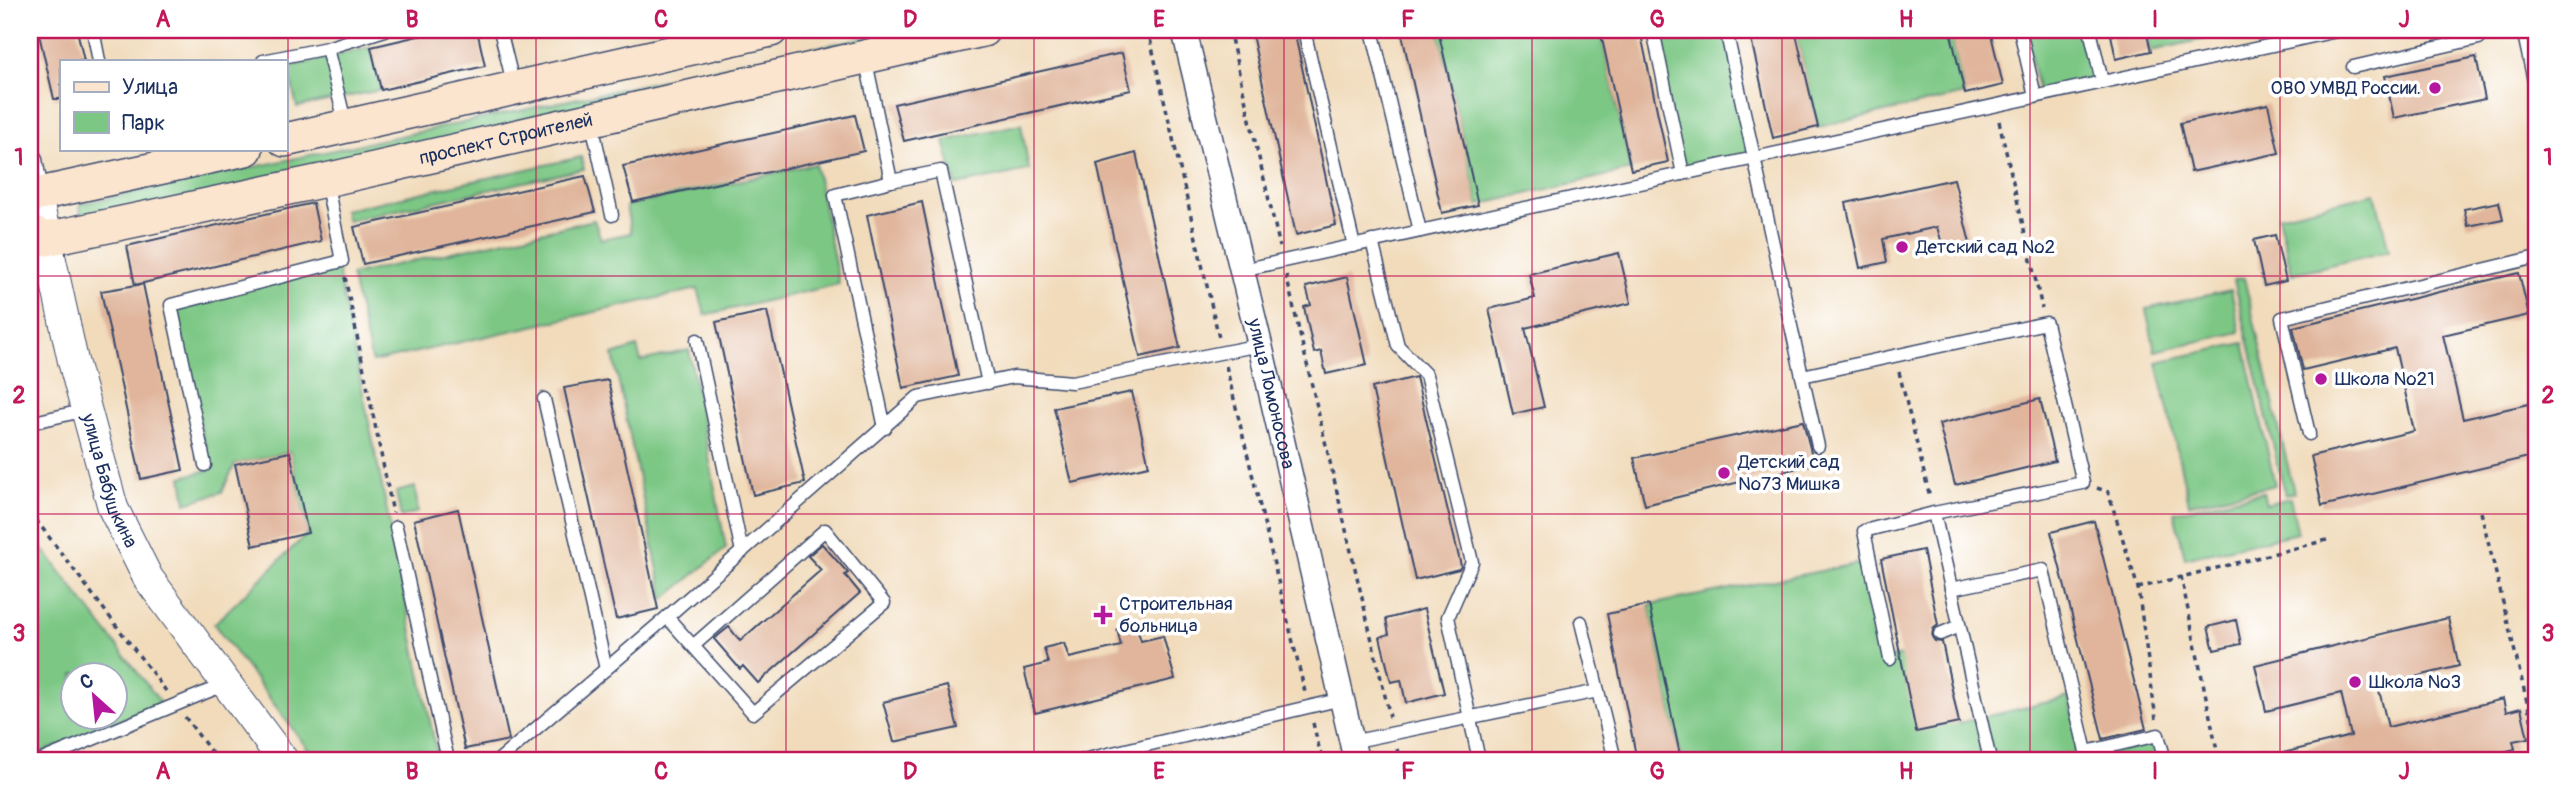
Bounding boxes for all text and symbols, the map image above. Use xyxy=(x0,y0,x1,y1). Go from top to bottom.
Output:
text: A xyxy=(156,5,171,34)
text: B xyxy=(405,5,419,34)
text: C xyxy=(654,5,668,34)
text: D xyxy=(903,5,917,34)
text: E xyxy=(1153,5,1165,34)
text: F xyxy=(1401,5,1415,34)
text: G xyxy=(1649,5,1665,34)
text: H xyxy=(1899,5,1913,34)
text: I xyxy=(2152,5,2158,34)
text: J xyxy=(2398,5,2410,34)
legend xyxy=(60,60,287,150)
text: Улица xyxy=(122,74,178,101)
place label: ОВО УМВД России. xyxy=(2271,76,2421,100)
marker: ОВО УМВД России. xyxy=(2427,80,2443,96)
street label: проспект Строителей xyxy=(417,108,595,170)
text: Парк xyxy=(122,110,165,137)
text: 1 xyxy=(15,143,24,172)
text: 1 xyxy=(2544,143,2553,172)
place label: Детский сад №2 xyxy=(1915,235,2055,259)
marker: Детский сад №2 xyxy=(1894,239,1910,255)
street label: улица Ломоносова xyxy=(1242,315,1300,471)
place label: Школа №21 xyxy=(2335,367,2435,391)
marker: Школа №21 xyxy=(2313,371,2329,387)
text: 2 xyxy=(13,381,26,410)
text: 2 xyxy=(2542,381,2555,410)
street label: улица Бабушкина xyxy=(76,410,143,552)
place label: Детский сад №73 Мишка xyxy=(1737,450,1840,496)
marker: Детский сад №73 Мишка xyxy=(1716,465,1732,481)
place label: Строительная больница xyxy=(1119,592,1233,638)
marker: Строительная больница xyxy=(1093,605,1113,625)
text: 3 xyxy=(13,619,25,648)
text: 3 xyxy=(2542,619,2554,648)
north arrow xyxy=(60,660,130,730)
text: С xyxy=(76,668,98,695)
place label: Школа №3 xyxy=(2369,670,2461,694)
marker: Школа №3 xyxy=(2347,674,2363,690)
text: A xyxy=(156,757,171,786)
text: B xyxy=(405,757,419,786)
text: C xyxy=(654,757,668,786)
text: D xyxy=(903,757,917,786)
text: E xyxy=(1153,757,1165,786)
text: F xyxy=(1401,757,1415,786)
text: G xyxy=(1649,757,1665,786)
text: H xyxy=(1899,757,1913,786)
text: I xyxy=(2152,757,2158,786)
text: J xyxy=(2398,757,2410,786)

